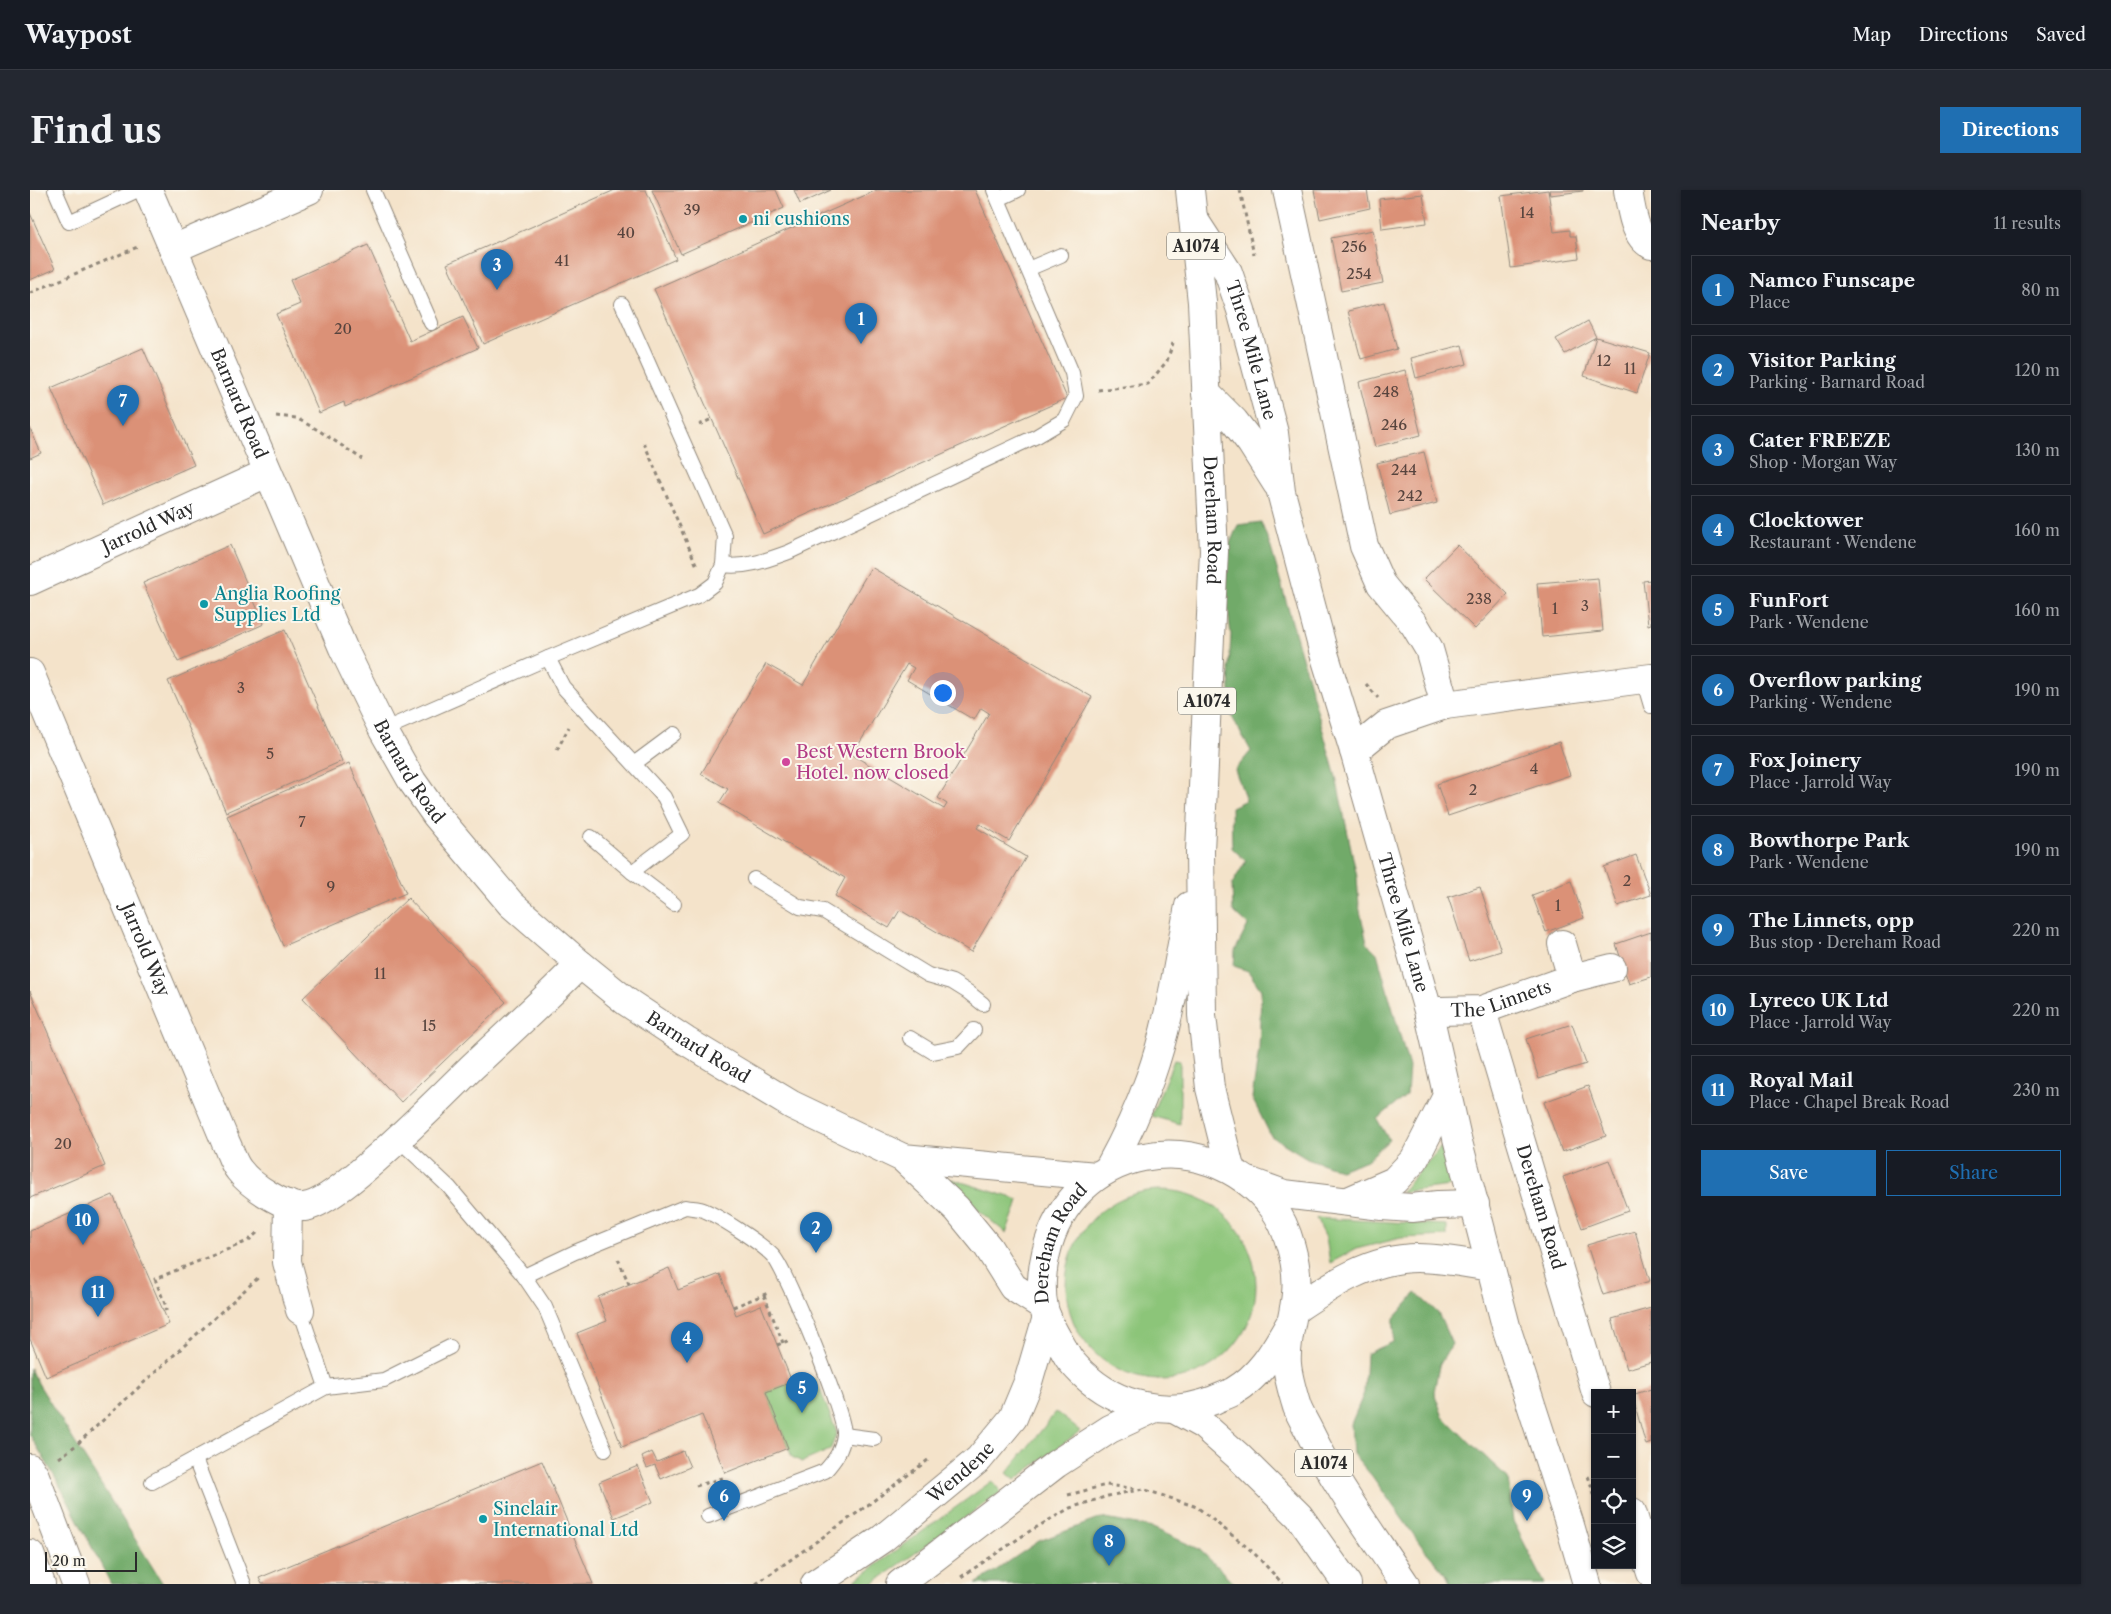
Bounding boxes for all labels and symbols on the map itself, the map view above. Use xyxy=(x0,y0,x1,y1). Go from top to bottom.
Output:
house number: 39 xyxy=(683,200,701,219)
house number: 14 xyxy=(1520,203,1534,222)
place label: ni cushions xyxy=(753,208,850,230)
marker: ni cushions xyxy=(737,213,749,225)
house number: 40 xyxy=(617,223,635,242)
road number: A1074 xyxy=(1167,232,1225,260)
house number: 256 xyxy=(1341,237,1367,256)
pin: 3 xyxy=(481,249,513,290)
house number: 41 xyxy=(555,251,570,270)
house number: 254 xyxy=(1346,264,1372,283)
street label: Three Mile Lane xyxy=(1221,278,1281,422)
pin: 1 xyxy=(845,303,877,344)
house number: 20 xyxy=(334,319,352,338)
street label: Barnard Road xyxy=(206,345,272,462)
house number: 12 xyxy=(1597,351,1611,370)
house number: 11 xyxy=(1624,359,1637,378)
house number: 248 xyxy=(1373,382,1399,401)
pin: 7 xyxy=(107,385,139,426)
house number: 246 xyxy=(1381,415,1407,434)
street label: Dereham Road xyxy=(1198,455,1225,585)
house number: 244 xyxy=(1391,460,1417,479)
house number: 242 xyxy=(1397,486,1423,505)
street label: Jarrold Way xyxy=(96,496,199,559)
place label: Anglia Roofing Supplies Ltd xyxy=(213,583,341,626)
house number: 238 xyxy=(1466,589,1492,608)
house number: 3 xyxy=(1581,596,1589,615)
marker: Anglia Roofing Supplies Ltd xyxy=(198,598,210,610)
house number: 1 xyxy=(1552,599,1559,618)
house number: 3 xyxy=(237,678,245,697)
your location xyxy=(930,680,956,706)
road number: A1074 xyxy=(1178,688,1236,714)
street label: Barnard Road xyxy=(369,716,449,828)
place label: Best Western Brook Hotel. now closed xyxy=(796,741,967,784)
house number: 5 xyxy=(266,744,274,763)
marker: Best Western Brook Hotel. now closed xyxy=(780,756,792,768)
house number: 4 xyxy=(1530,759,1538,778)
house number: 2 xyxy=(1469,780,1477,799)
house number: 7 xyxy=(298,812,306,831)
street label: Three Mile Lane xyxy=(1373,851,1433,995)
house number: 2 xyxy=(1623,871,1631,890)
house number: 9 xyxy=(327,877,335,896)
house number: 1 xyxy=(1555,896,1562,915)
street label: Jarrold Way xyxy=(115,897,175,1001)
house number: 11 xyxy=(374,964,387,983)
street label: The Linnets xyxy=(1450,975,1554,1022)
street label: Barnard Road xyxy=(642,1007,754,1088)
house number: 15 xyxy=(422,1016,436,1035)
house number: 20 xyxy=(54,1134,72,1153)
street label: Dereham Road xyxy=(1511,1142,1569,1272)
street label: Dereham Road xyxy=(1031,1179,1092,1305)
pin: 10 xyxy=(67,1204,99,1245)
pin: 2 xyxy=(800,1212,832,1253)
pin: 11 xyxy=(82,1276,114,1317)
pin: 4 xyxy=(671,1322,703,1363)
pin: 5 xyxy=(786,1372,818,1413)
street label: Wendene xyxy=(922,1438,999,1508)
road number: A1074 xyxy=(1295,1450,1353,1476)
pin: 6 xyxy=(708,1480,740,1521)
pin: 9 xyxy=(1511,1480,1543,1521)
place label: Sinclair International Ltd xyxy=(493,1498,639,1541)
marker: Sinclair International Ltd xyxy=(477,1513,489,1525)
pin: 8 xyxy=(1093,1525,1125,1566)
scale bar xyxy=(45,1549,138,1572)

